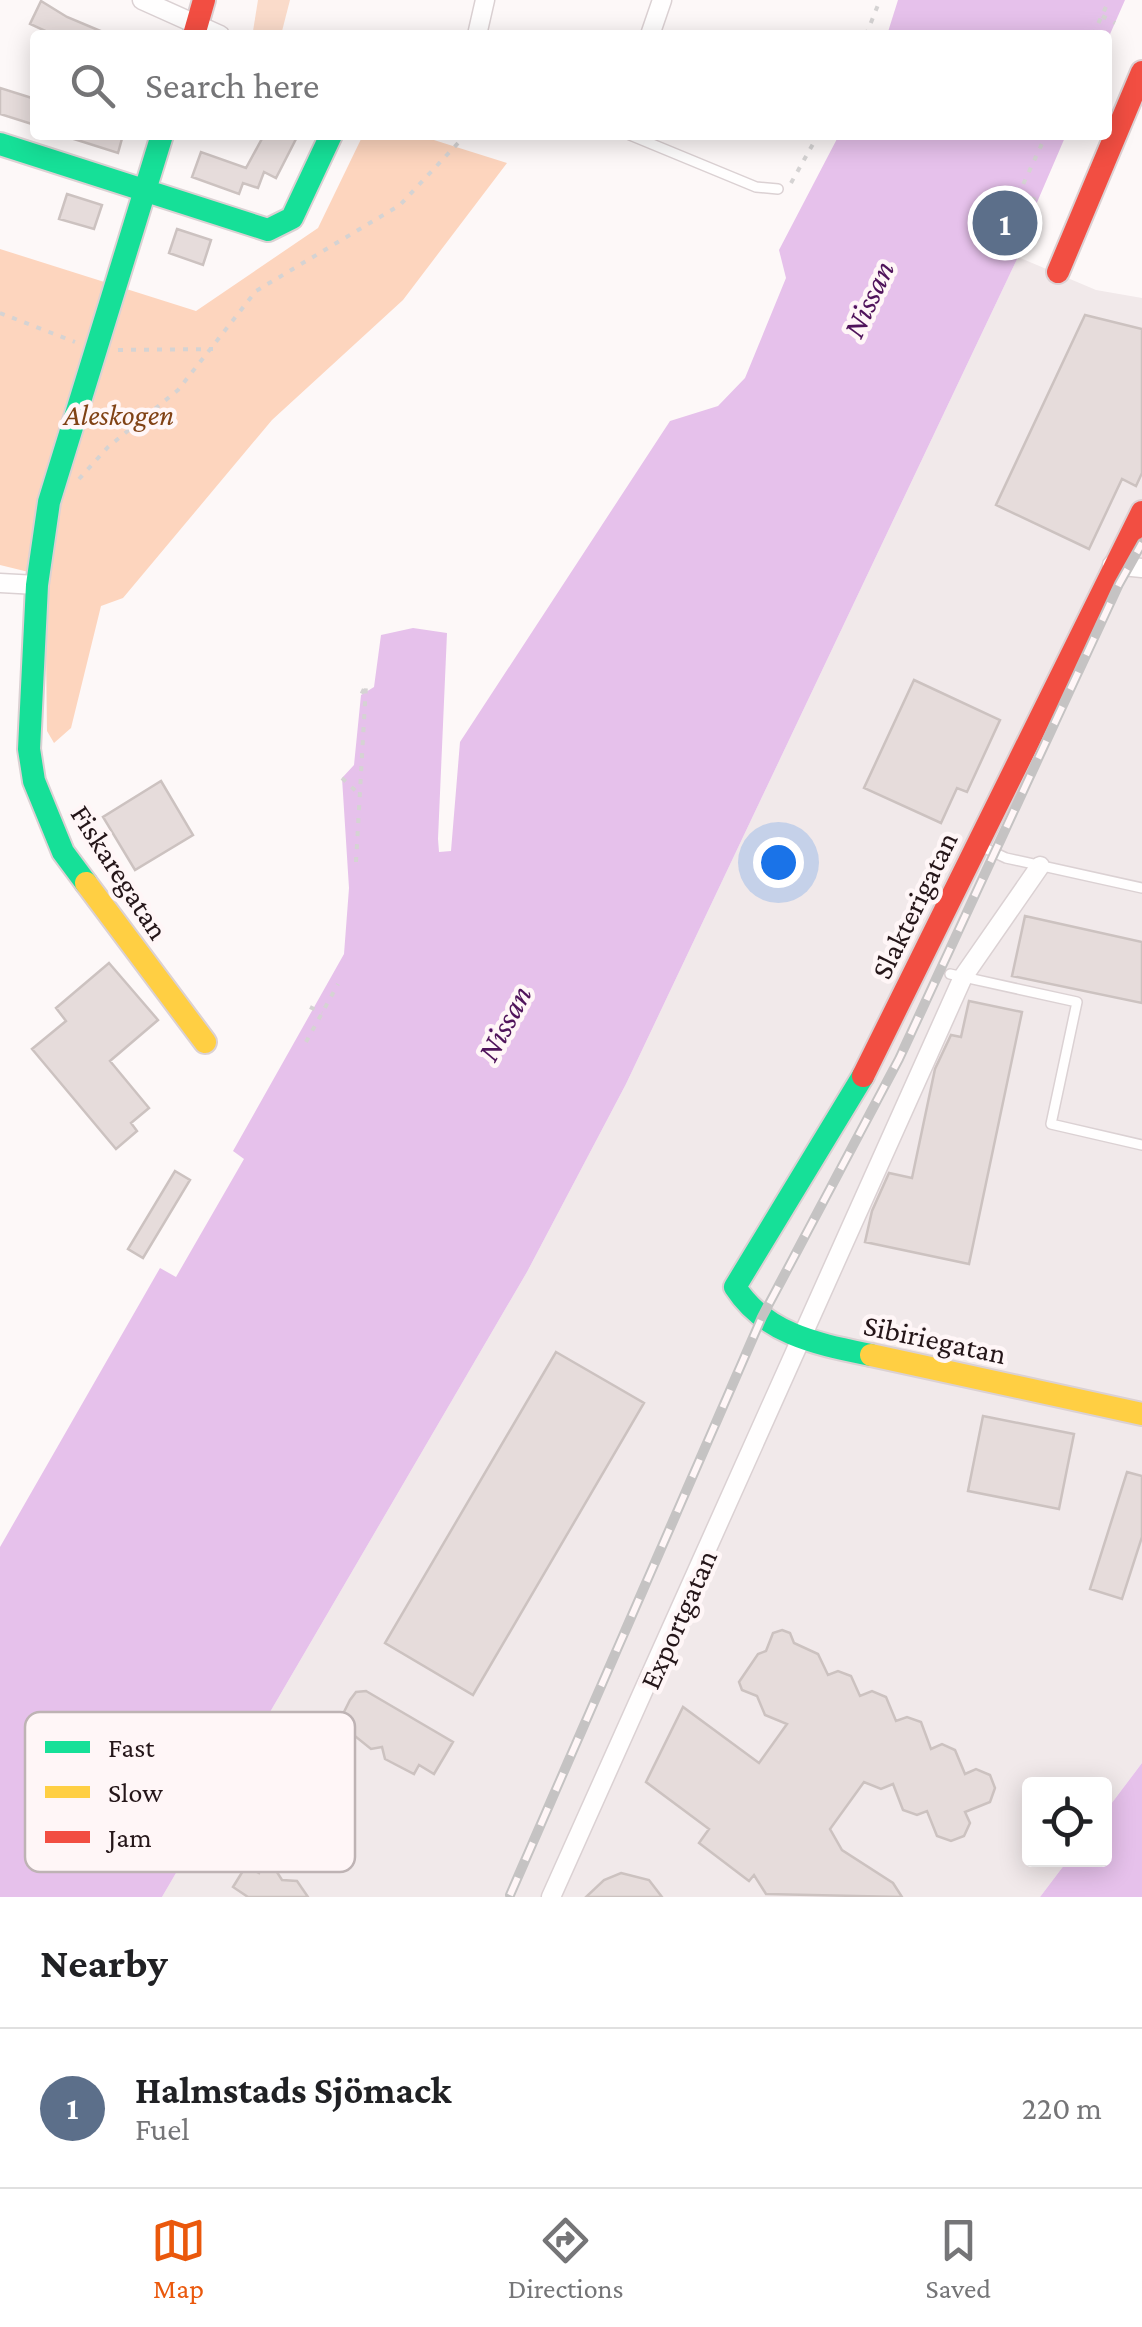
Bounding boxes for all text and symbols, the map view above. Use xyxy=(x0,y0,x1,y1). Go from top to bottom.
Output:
search box xyxy=(30,30,1112,140)
icon: search xyxy=(65,58,120,113)
text: Search here xyxy=(145,64,319,106)
pin: 1 xyxy=(972,186,1038,260)
water label: Nissan xyxy=(835,255,901,343)
park label: Aleskogen xyxy=(62,398,174,432)
street label: Fiskaregatan xyxy=(64,799,176,946)
street label: Slakterigatan xyxy=(864,826,965,984)
your location xyxy=(753,837,804,888)
water label: Nissan xyxy=(469,979,539,1067)
street label: Sibiriegatan xyxy=(861,1308,1009,1371)
street label: Exportgatan xyxy=(633,1544,724,1694)
legend xyxy=(25,1712,355,1872)
text: Fast xyxy=(108,1732,155,1763)
text: Slow xyxy=(108,1777,163,1808)
map controls xyxy=(1022,1777,1112,1867)
button: locate xyxy=(1022,1777,1112,1867)
text: Jam xyxy=(105,1822,152,1853)
text: Nearby xyxy=(40,1939,168,1986)
text: Halmstads Sjömack xyxy=(135,2069,452,2111)
text: 1 xyxy=(67,2090,78,2126)
text: 220 m xyxy=(1022,2090,1102,2126)
text: Fuel xyxy=(135,2111,190,2147)
tab: Map xyxy=(151,2213,206,2304)
tab: Directions xyxy=(508,2213,624,2304)
tab: Saved xyxy=(925,2213,991,2304)

